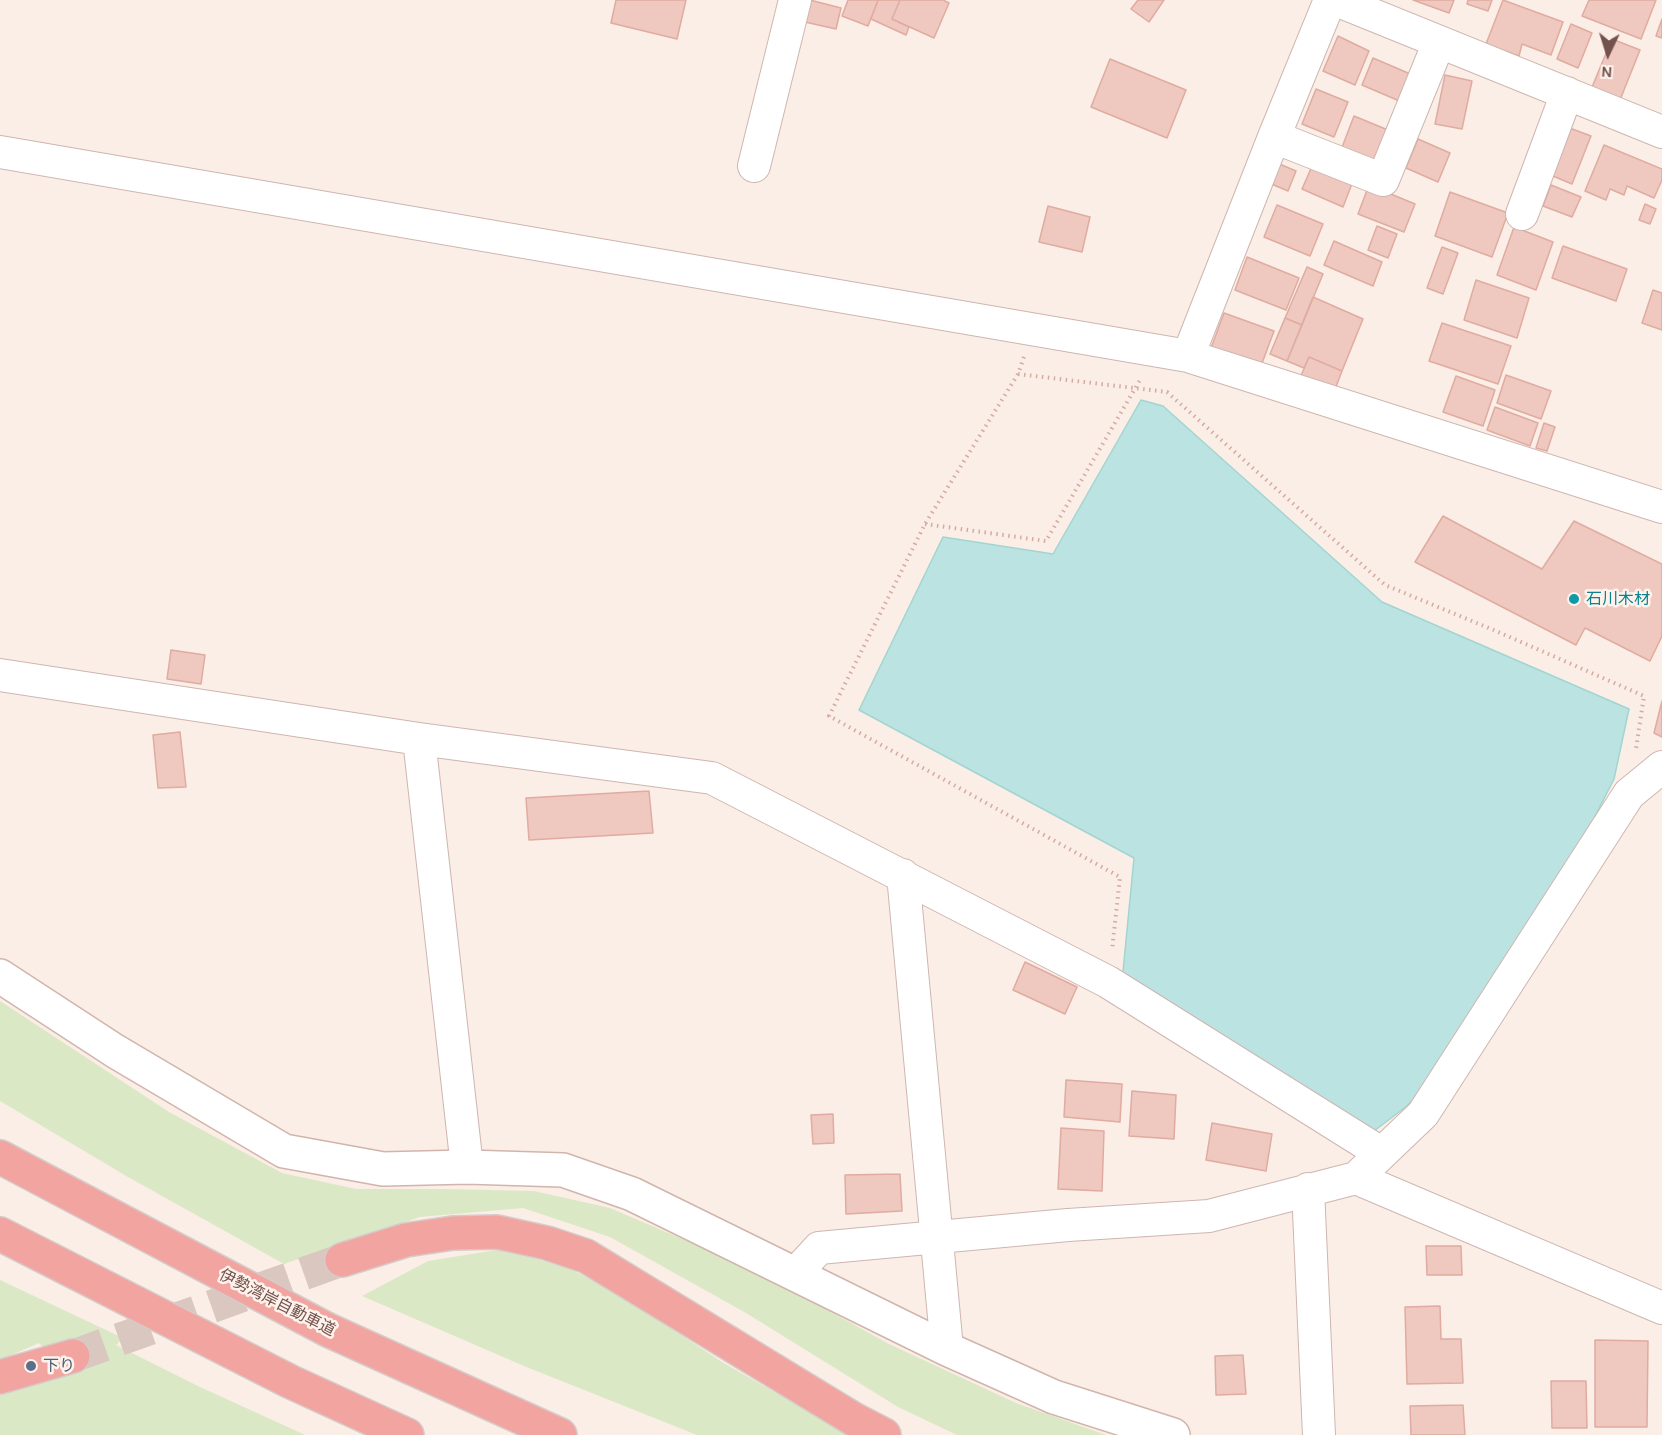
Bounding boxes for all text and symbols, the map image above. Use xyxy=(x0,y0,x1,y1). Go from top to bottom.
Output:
north arrow xyxy=(1578,24,1638,84)
text: N xyxy=(1600,63,1613,82)
place label: 石川木材 xyxy=(1586,589,1650,609)
marker: 石川木材 xyxy=(1567,592,1581,606)
street label: 伊勢湾岸自動車道 xyxy=(216,1265,338,1341)
place label: 下り xyxy=(43,1356,75,1376)
marker: 下り xyxy=(24,1359,38,1373)

